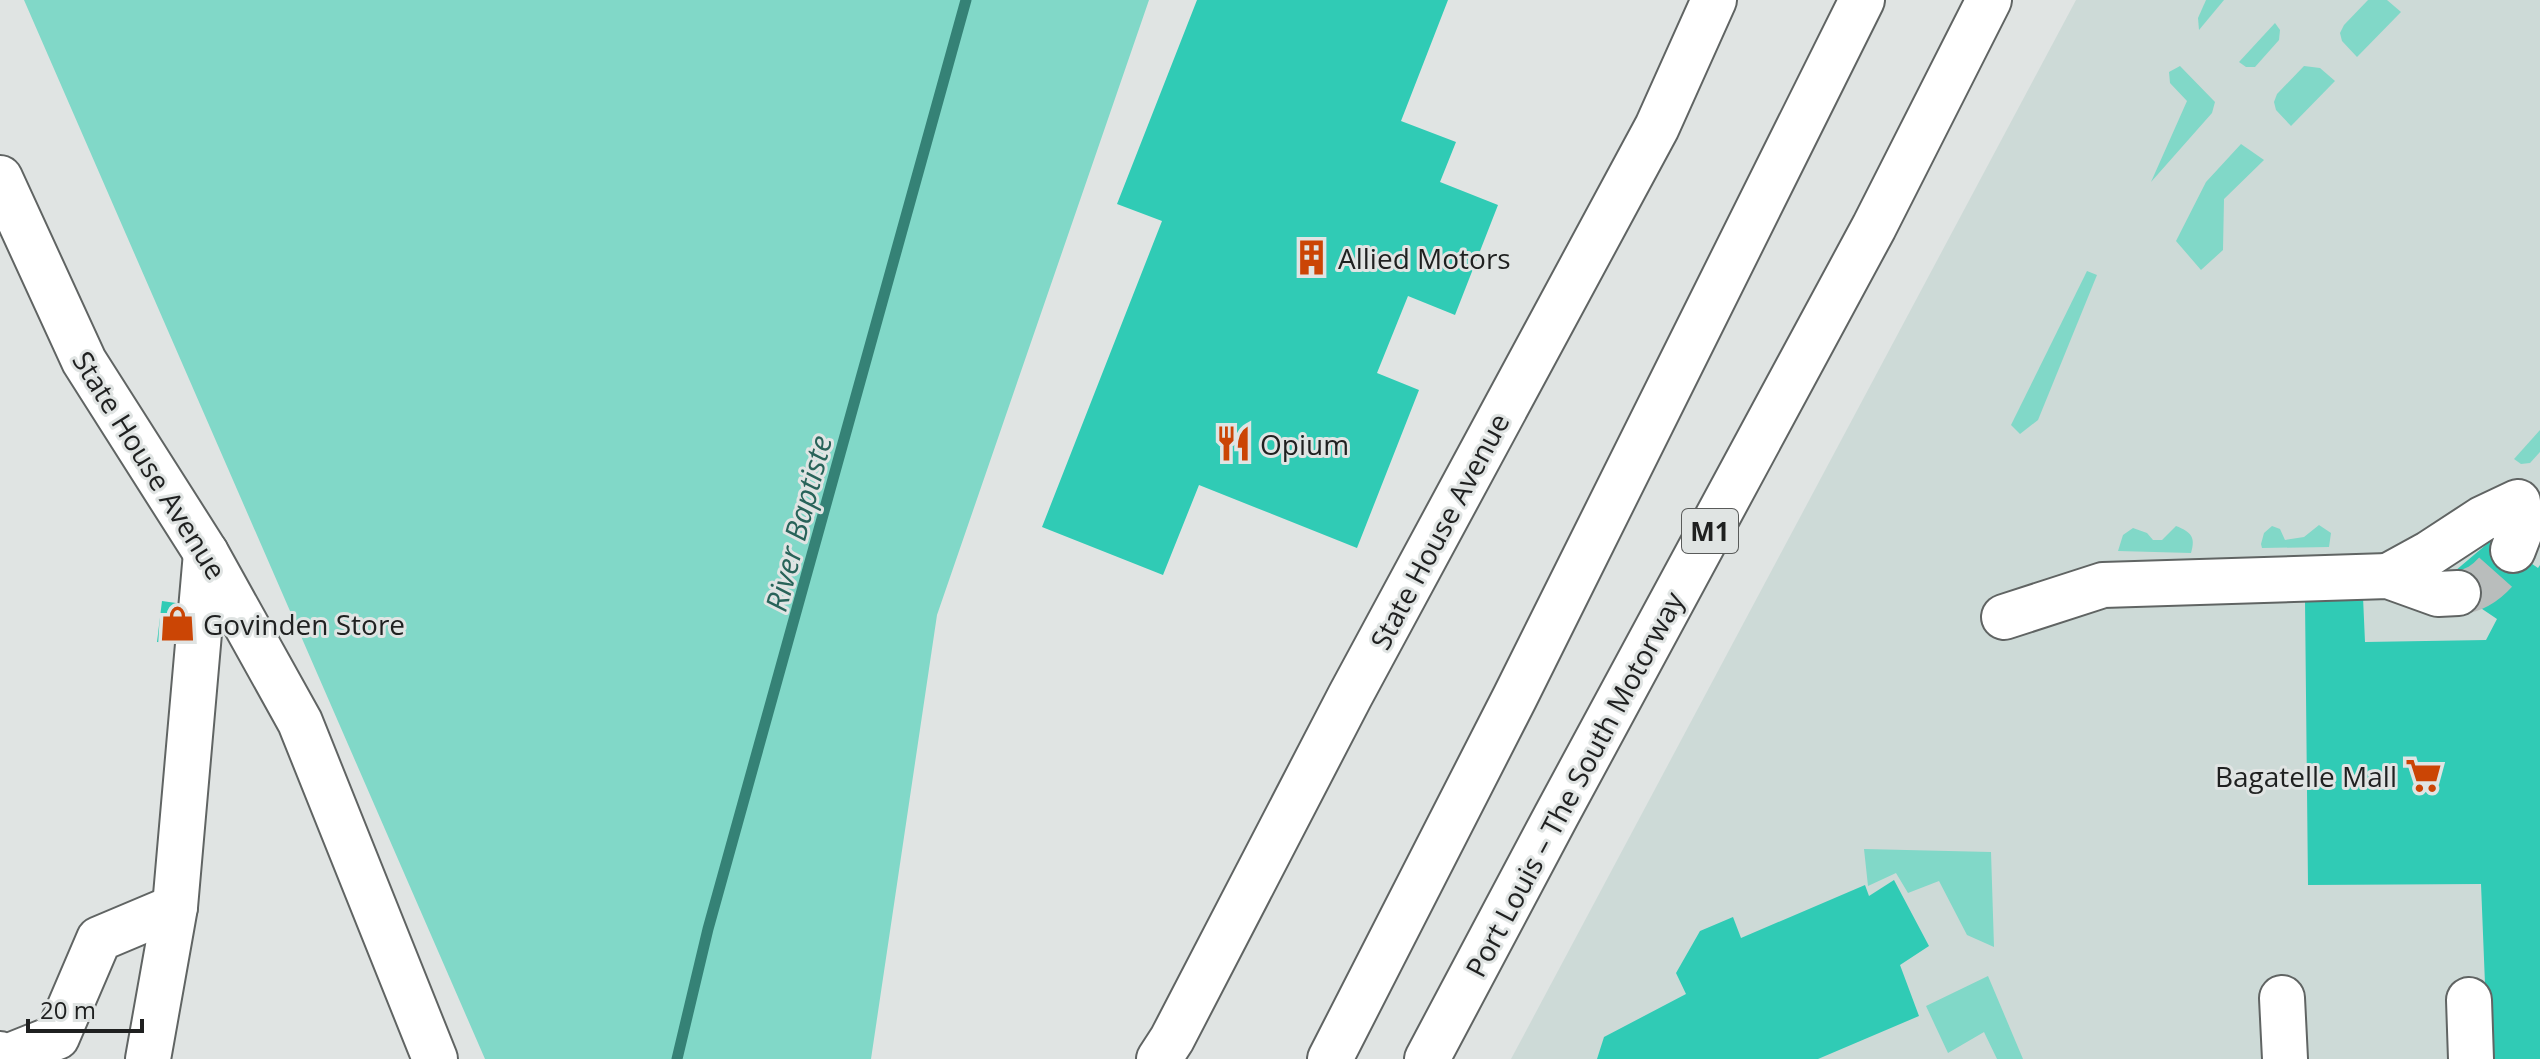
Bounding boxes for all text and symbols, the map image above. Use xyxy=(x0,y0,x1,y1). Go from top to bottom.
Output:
building icon: Allied Motors xyxy=(1293,239,1331,277)
place label: Allied Motors xyxy=(1338,239,1511,277)
street label: State House Avenue xyxy=(64,344,236,586)
street label: State House Avenue xyxy=(1361,406,1517,656)
restaurant icon: Opium xyxy=(1215,425,1253,463)
place label: Opium xyxy=(1260,425,1349,463)
water label: River Baptiste xyxy=(755,430,841,616)
road number: M1 xyxy=(1682,509,1738,553)
street label: Port Louis – The South Motorway xyxy=(1456,584,1692,983)
shop icon: Govinden Store xyxy=(158,605,196,643)
place label: Govinden Store xyxy=(203,605,405,643)
place label: Bagatelle Mall xyxy=(2215,757,2397,795)
supermarket icon: Bagatelle Mall xyxy=(2404,757,2442,795)
scale bar xyxy=(28,983,142,1033)
text: 20 m xyxy=(40,993,96,1026)

